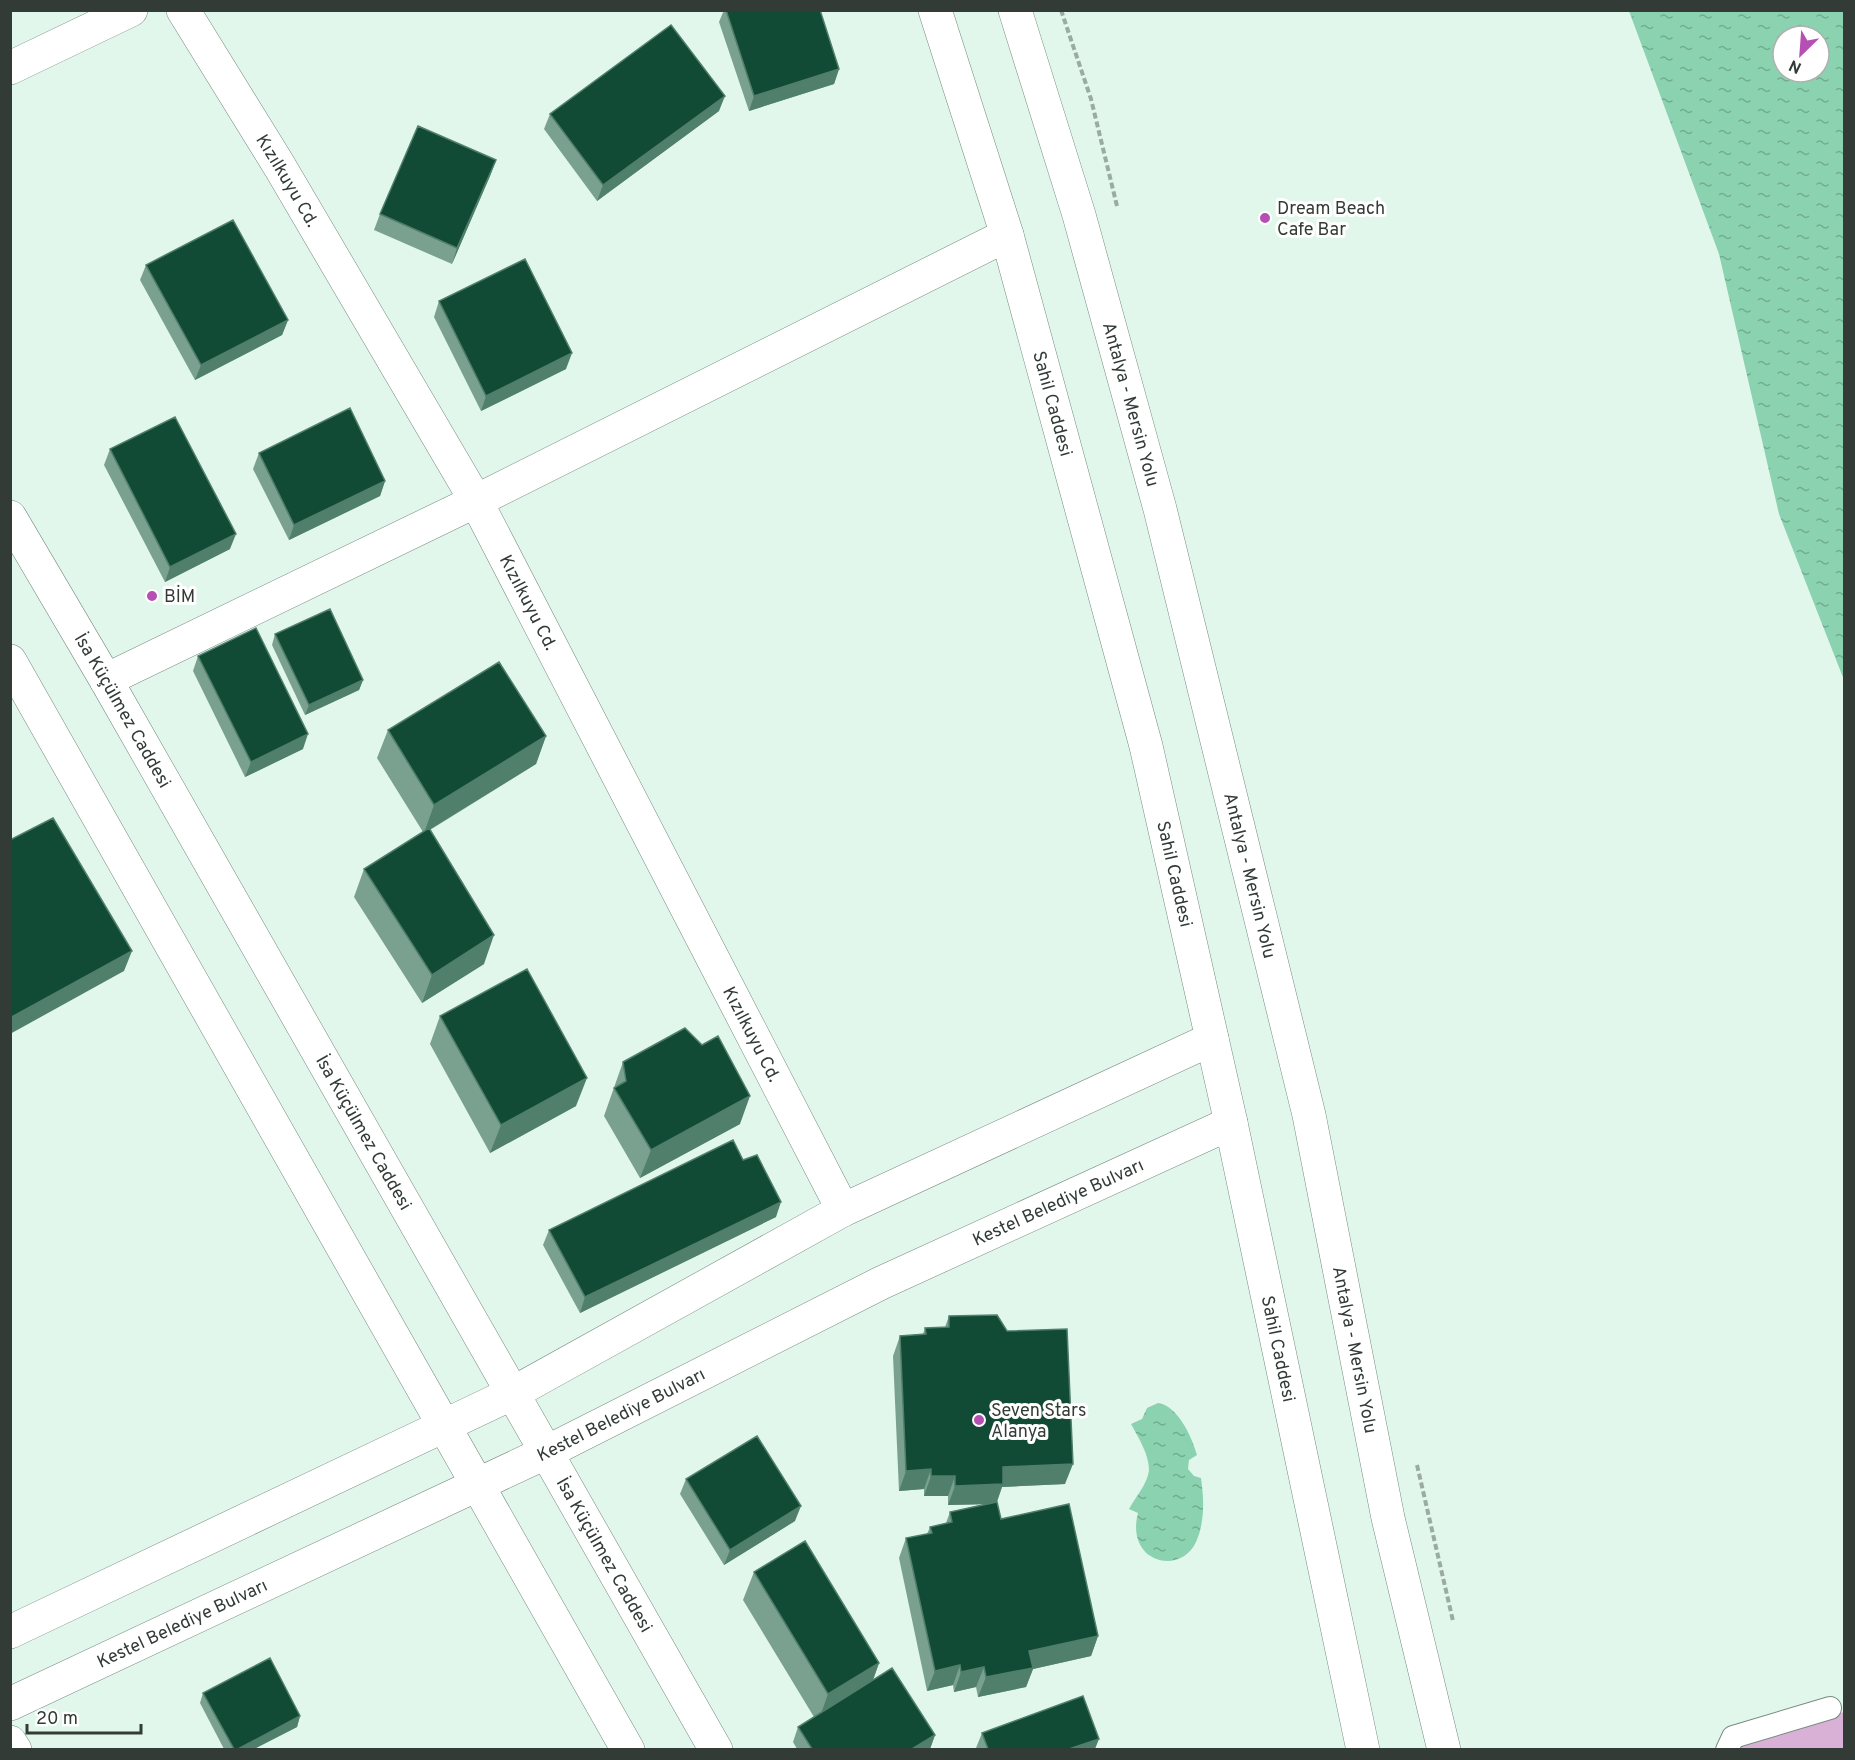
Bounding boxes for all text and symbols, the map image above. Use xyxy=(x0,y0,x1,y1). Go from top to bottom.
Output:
north arrow xyxy=(1771,24,1831,84)
text: N xyxy=(1786,54,1805,77)
street label: Kızılkuyu Cd. xyxy=(250,131,323,232)
place label: Dream Beach Cafe Bar xyxy=(1277,198,1385,242)
marker: Dream Beach Cafe Bar xyxy=(1258,211,1272,225)
street label: Antalya - Mersin Yolu xyxy=(1096,320,1163,490)
street label: Sahil Caddesi xyxy=(1026,349,1077,459)
street label: Kızılkuyu Cd. xyxy=(493,551,561,655)
place label: BİM xyxy=(164,584,195,609)
marker: BİM xyxy=(145,589,159,603)
street label: İsa Küçülmez Caddesi xyxy=(68,629,175,793)
street label: Antalya - Mersin Yolu xyxy=(1217,791,1280,961)
street label: Sahil Caddesi xyxy=(1150,819,1197,930)
street label: Kızılkuyu Cd. xyxy=(716,983,785,1086)
street label: İsa Küçülmez Caddesi xyxy=(309,1051,416,1215)
street label: Kestel Belediye Bulvarı xyxy=(969,1154,1148,1253)
street label: Antalya - Mersin Yolu xyxy=(1326,1265,1381,1436)
street label: Sahil Caddesi xyxy=(1255,1294,1299,1404)
street label: Kestel Belediye Bulvarı xyxy=(534,1364,710,1468)
place label: Seven Stars Alanya xyxy=(991,1400,1086,1444)
marker: Seven Stars Alanya xyxy=(972,1413,986,1427)
street label: İsa Küçülmez Caddesi xyxy=(550,1473,657,1637)
street label: Kestel Belediye Bulvarı xyxy=(94,1575,272,1674)
scale bar xyxy=(27,1697,141,1735)
text: 20 m xyxy=(36,1708,78,1731)

